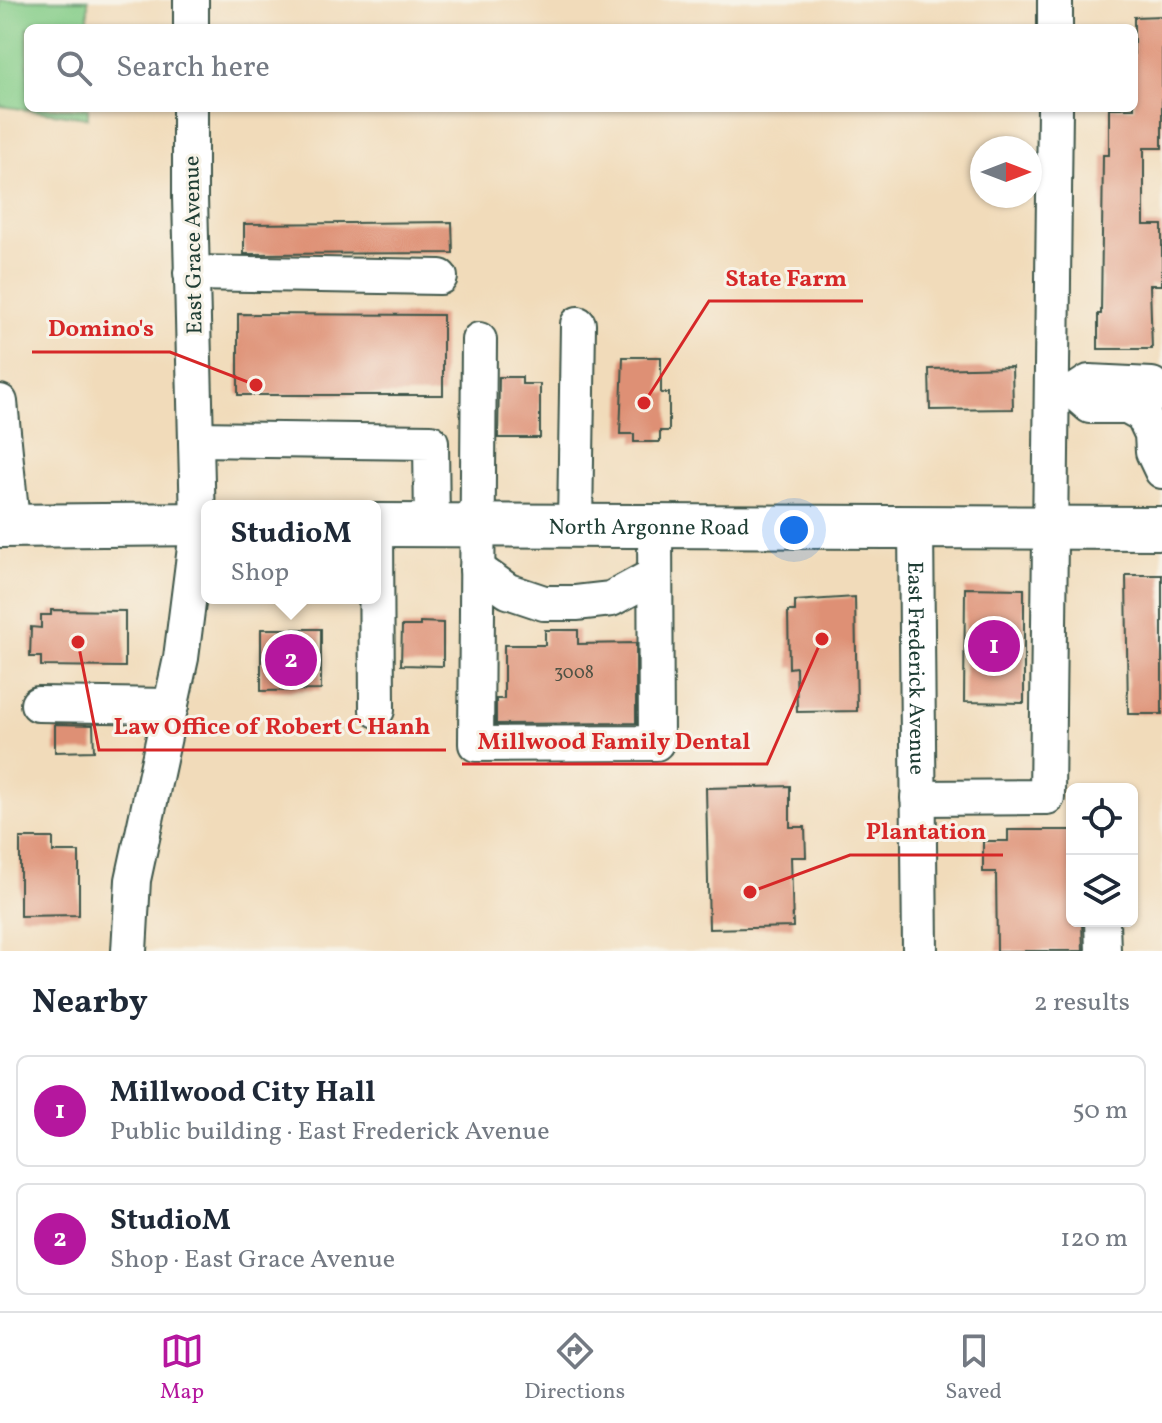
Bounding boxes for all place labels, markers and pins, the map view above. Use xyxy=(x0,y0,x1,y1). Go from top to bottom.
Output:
callout: State Farm xyxy=(709,253,863,301)
callout: Domino's xyxy=(32,304,170,352)
pin: 1 xyxy=(968,616,1020,676)
pin: 2 xyxy=(265,630,317,690)
callout: Law Office of Robert C Hanh xyxy=(99,702,446,750)
callout: Millwood Family Dental xyxy=(462,716,767,764)
callout: Plantation xyxy=(850,807,1003,855)

